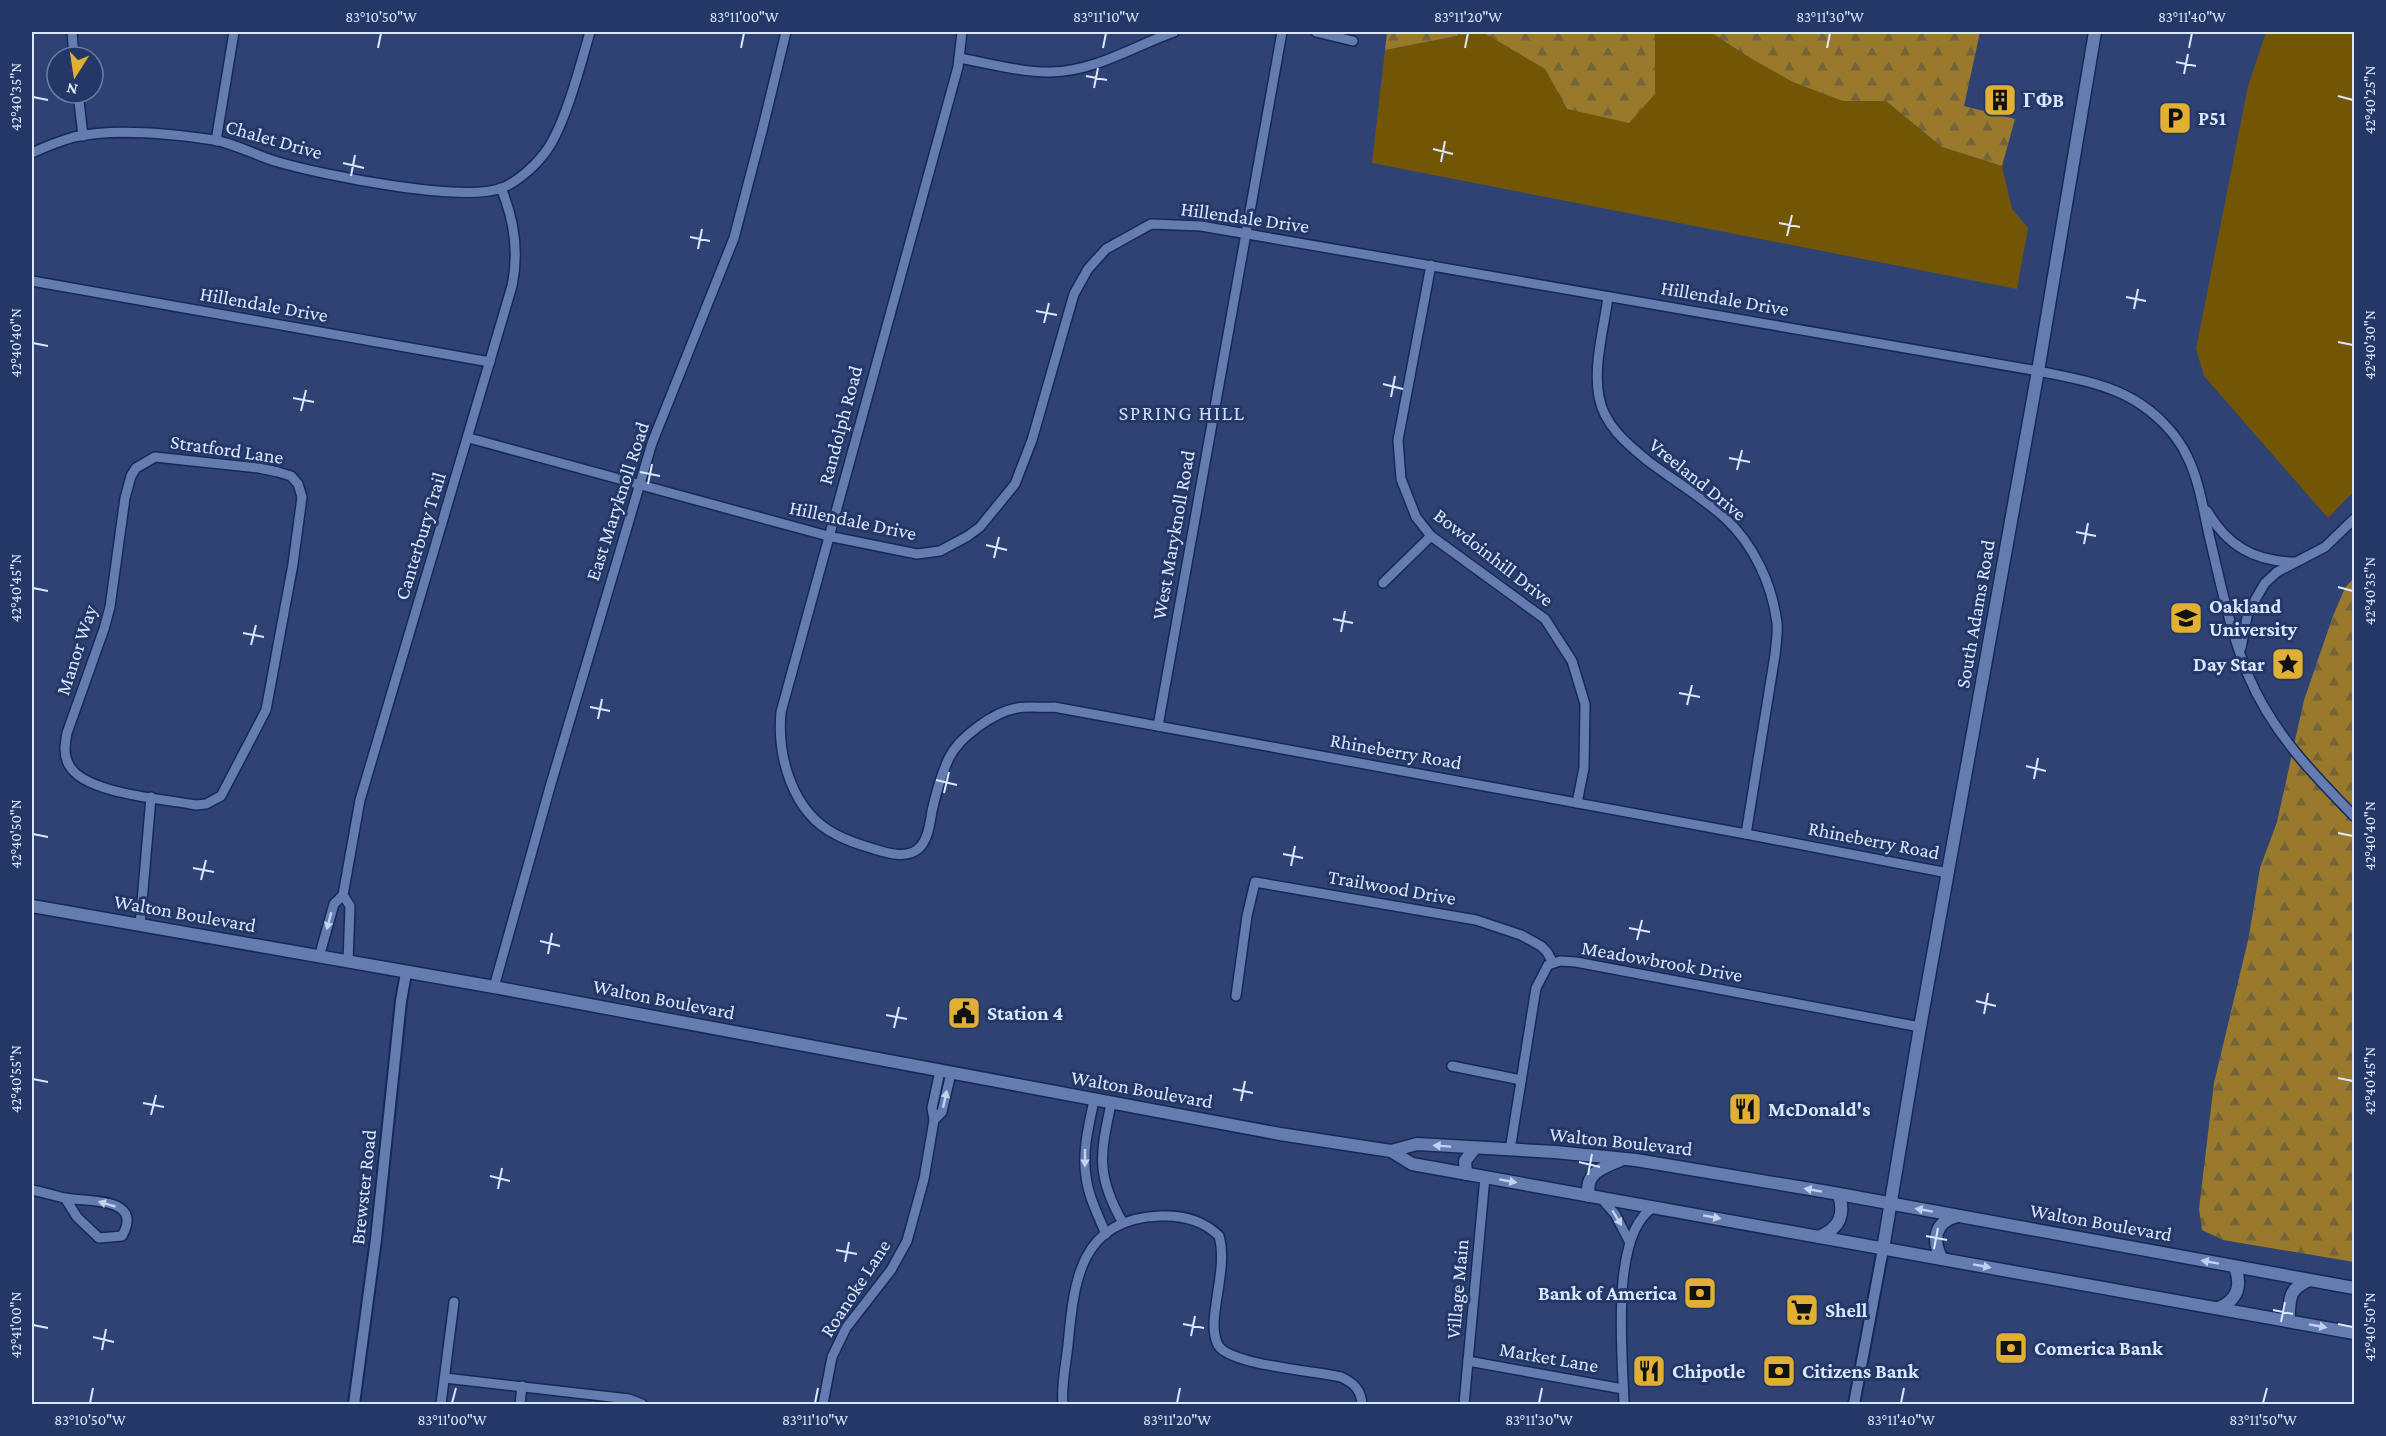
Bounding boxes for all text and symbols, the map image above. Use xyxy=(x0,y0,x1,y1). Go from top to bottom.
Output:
text: 83°10'50"W xyxy=(345,9,417,25)
text: 83°11'00"W xyxy=(709,9,779,25)
text: 83°11'10"W xyxy=(1073,9,1139,25)
text: 83°11'20"W xyxy=(1434,9,1502,25)
text: 83°11'30"W xyxy=(1796,9,1864,25)
text: 83°11'40"W xyxy=(2158,9,2226,25)
north arrow xyxy=(45,45,105,105)
text: 42°40'35"N xyxy=(8,63,24,131)
text: 42°40'25"N xyxy=(2362,66,2378,134)
text: N xyxy=(65,80,79,99)
building icon: ΓΦB xyxy=(1982,82,2018,118)
place label: ΓΦB xyxy=(2023,89,2064,111)
parking icon: P51 xyxy=(2157,100,2193,136)
place label: P51 xyxy=(2198,107,2227,129)
street label: Chalet Drive xyxy=(223,115,325,163)
street label: Hillendale Drive xyxy=(1179,197,1311,237)
street label: Hillendale Drive xyxy=(1659,276,1791,320)
street label: Hillendale Drive xyxy=(198,282,330,326)
text: 42°40'40"N xyxy=(8,308,24,378)
text: 42°40'30"N xyxy=(2362,310,2378,380)
street label: Randolph Road xyxy=(814,363,868,487)
district label: SPRING HILL xyxy=(1119,401,1246,425)
street label: East Maryknoll Road xyxy=(581,418,654,583)
street label: Stratford Lane xyxy=(169,430,285,468)
street label: Vreeland Drive xyxy=(1645,433,1751,525)
street label: West Maryknoll Road xyxy=(1147,448,1200,622)
street label: Canterbury Trail xyxy=(390,470,451,603)
street label: Hillendale Drive xyxy=(787,496,919,544)
street label: Bowdoinhill Drive xyxy=(1430,504,1558,611)
street label: South Adams Road xyxy=(1951,538,1999,690)
text: 42°40'45"N xyxy=(8,554,24,622)
text: 42°40'35"N xyxy=(2362,557,2378,625)
place label: Oakland University xyxy=(2209,595,2297,640)
school or university icon: Oakland University xyxy=(2168,600,2204,636)
street label: Manor Way xyxy=(51,602,102,698)
place icon: Day Star xyxy=(2270,646,2306,682)
place label: Day Star xyxy=(2193,653,2265,675)
street label: Rhineberry Road xyxy=(1328,729,1464,774)
text: 42°40'50"N xyxy=(8,799,24,869)
text: 42°40'40"N xyxy=(2362,801,2378,871)
street label: Rhineberry Road xyxy=(1806,816,1942,865)
street label: Trailwood Drive xyxy=(1326,865,1458,909)
street label: Walton Boulevard xyxy=(112,890,258,936)
one-way arrow xyxy=(324,912,333,930)
street label: Meadowbrook Drive xyxy=(1580,936,1745,986)
street label: Walton Boulevard xyxy=(591,974,737,1024)
public building icon: Station 4 xyxy=(946,995,982,1031)
place label: Station 4 xyxy=(987,1002,1064,1024)
text: 42°40'55"N xyxy=(8,1045,24,1113)
text: 42°40'45"N xyxy=(2362,1047,2378,1115)
street label: Walton Boulevard xyxy=(1069,1066,1215,1112)
one-way arrow xyxy=(941,1089,950,1108)
restaurant icon: McDonald's xyxy=(1727,1091,1763,1127)
place label: McDonald's xyxy=(1768,1098,1870,1120)
street label: Walton Boulevard xyxy=(1548,1123,1694,1160)
street label: Brewster Road xyxy=(346,1128,380,1246)
one-way arrow xyxy=(1433,1141,1452,1150)
one-way arrow xyxy=(1081,1149,1090,1168)
one-way arrow xyxy=(1498,1177,1517,1186)
one-way arrow xyxy=(1804,1185,1823,1194)
one-way arrow xyxy=(98,1199,116,1208)
street label: Walton Boulevard xyxy=(2028,1199,2174,1245)
one-way arrow xyxy=(1915,1205,1934,1214)
one-way arrow xyxy=(1611,1210,1622,1226)
one-way arrow xyxy=(1702,1213,1721,1222)
street label: Roanoke Lane xyxy=(815,1235,895,1341)
street label: Village Main xyxy=(1442,1238,1473,1340)
one-way arrow xyxy=(2201,1257,2220,1266)
one-way arrow xyxy=(1973,1262,1992,1271)
bank icon: Bank of America xyxy=(1682,1275,1718,1311)
place label: Bank of America xyxy=(1538,1282,1677,1304)
text: 42°41'00"N xyxy=(8,1291,24,1358)
supermarket icon: Shell xyxy=(1784,1292,1820,1328)
text: 42°40'50"N xyxy=(2362,1292,2378,1362)
place label: Shell xyxy=(1825,1299,1868,1321)
one-way arrow xyxy=(2308,1322,2327,1331)
bank icon: Comerica Bank xyxy=(1993,1330,2029,1366)
street label: Market Lane xyxy=(1498,1337,1600,1377)
place label: Comerica Bank xyxy=(2034,1337,2164,1359)
restaurant icon: Chipotle xyxy=(1631,1353,1667,1389)
bank icon: Citizens Bank xyxy=(1761,1353,1797,1389)
place label: Chipotle xyxy=(1672,1360,1745,1382)
place label: Citizens Bank xyxy=(1802,1360,1920,1382)
text: 83°10'50"W xyxy=(54,1412,126,1428)
text: 83°11'00"W xyxy=(417,1412,487,1428)
text: 83°11'10"W xyxy=(782,1412,848,1428)
text: 83°11'20"W xyxy=(1143,1412,1211,1428)
text: 83°11'30"W xyxy=(1505,1412,1573,1428)
text: 83°11'40"W xyxy=(1867,1412,1935,1428)
text: 83°11'50"W xyxy=(2229,1412,2297,1428)

